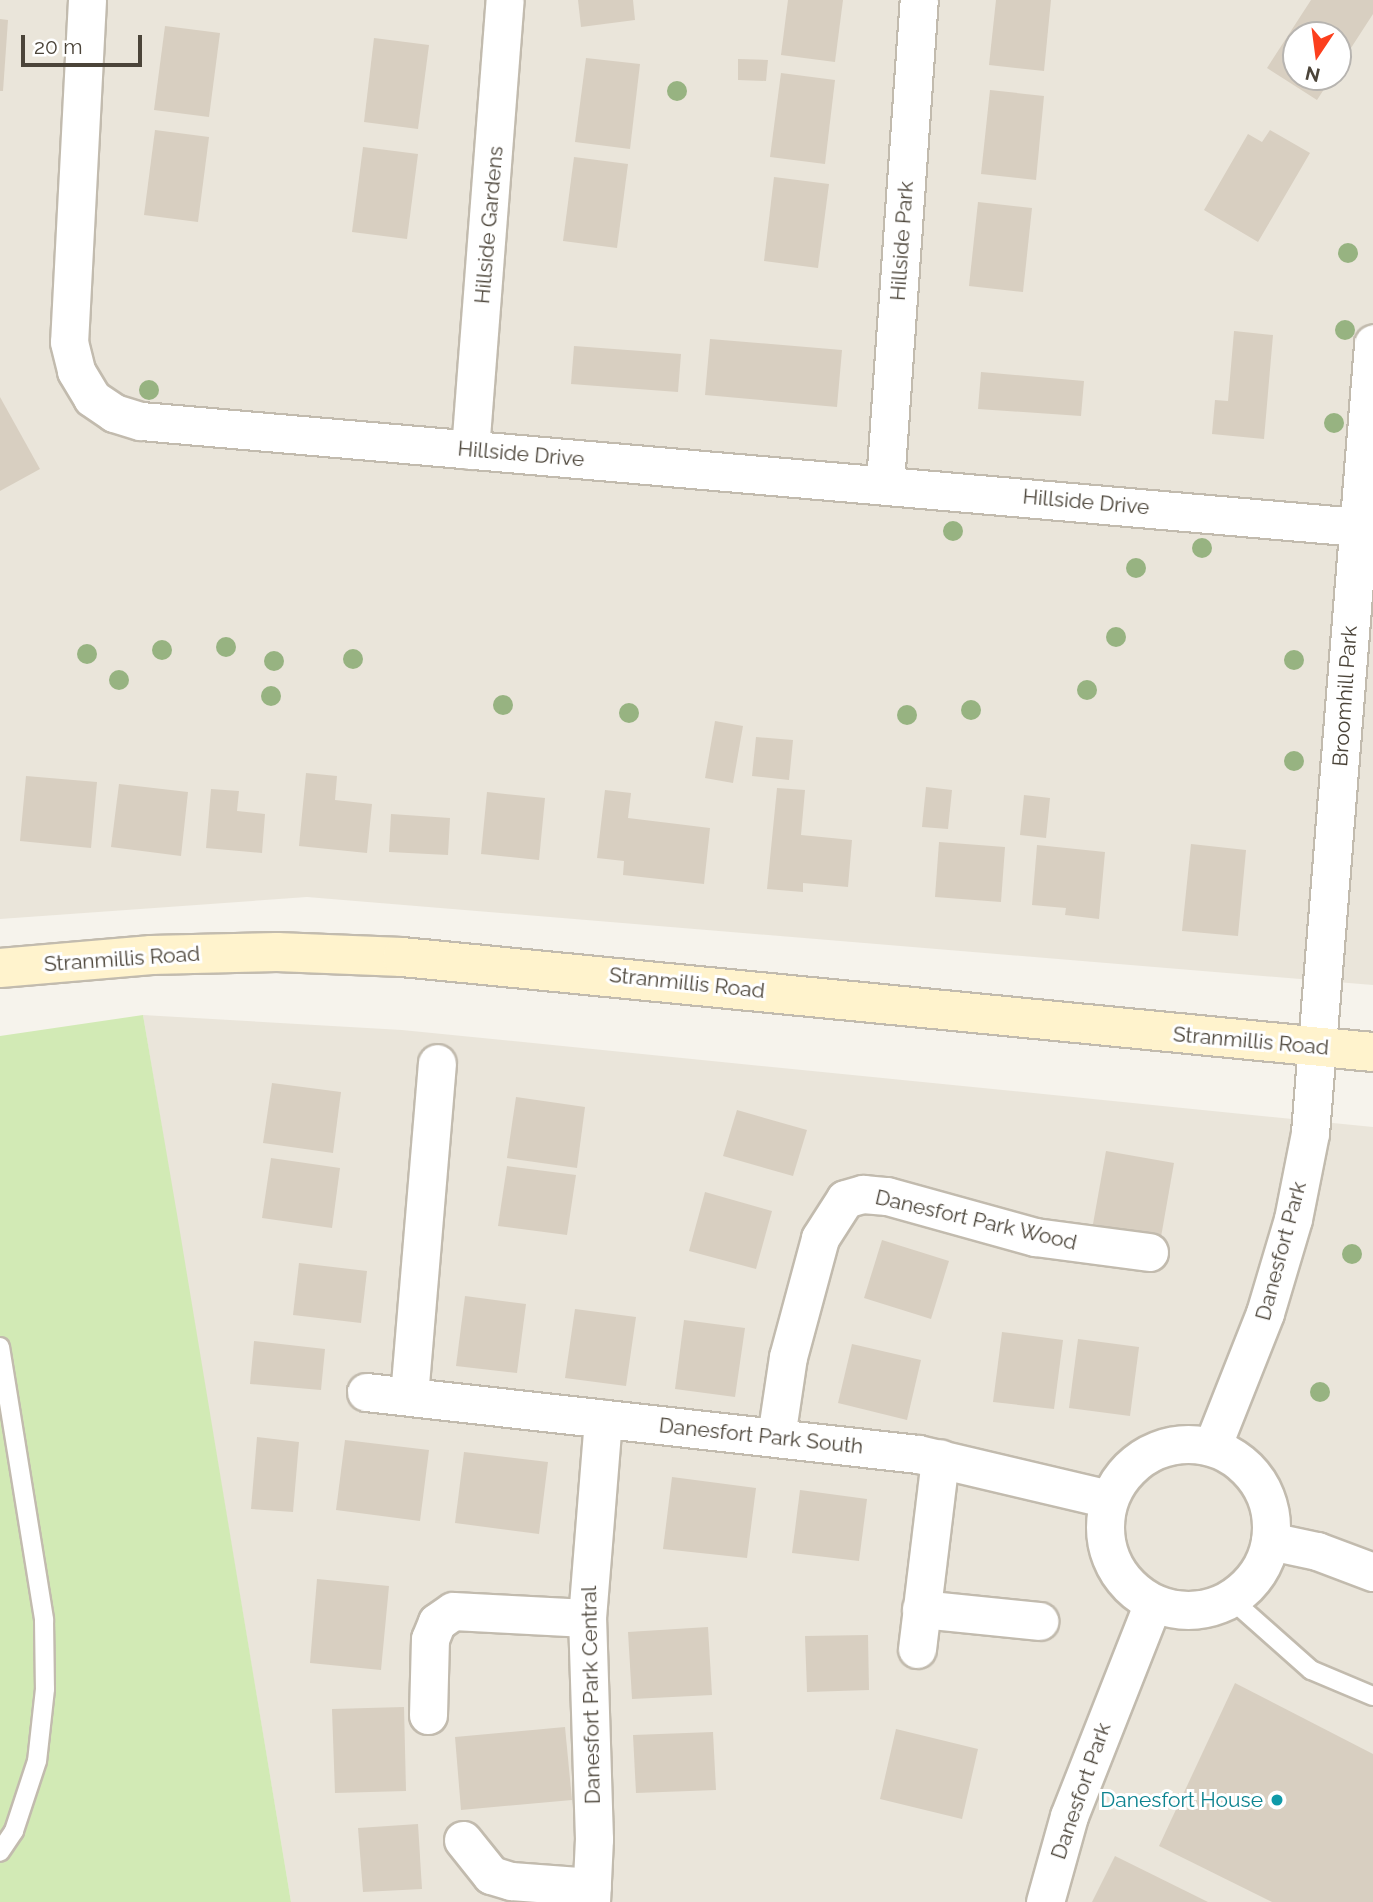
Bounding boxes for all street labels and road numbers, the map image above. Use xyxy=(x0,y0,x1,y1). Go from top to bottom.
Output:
street label: Hillside Gardens xyxy=(470,145,508,305)
street label: Hillside Park xyxy=(885,180,919,302)
street label: Hillside Drive xyxy=(457,436,585,472)
street label: Hillside Drive xyxy=(1022,484,1150,520)
street label: Broomhill Park xyxy=(1327,624,1363,768)
street label: Stranmillis Road xyxy=(43,941,201,977)
street label: Stranmillis Road xyxy=(608,962,766,1004)
street label: Stranmillis Road xyxy=(1172,1022,1330,1060)
street label: Danesfort Park xyxy=(1250,1179,1312,1323)
street label: Danesfort Park Wood xyxy=(872,1184,1080,1256)
street label: Danesfort Park South xyxy=(658,1413,864,1459)
street label: Danesfort Park Central xyxy=(576,1586,606,1804)
street label: Danesfort Park xyxy=(1046,1719,1116,1863)

